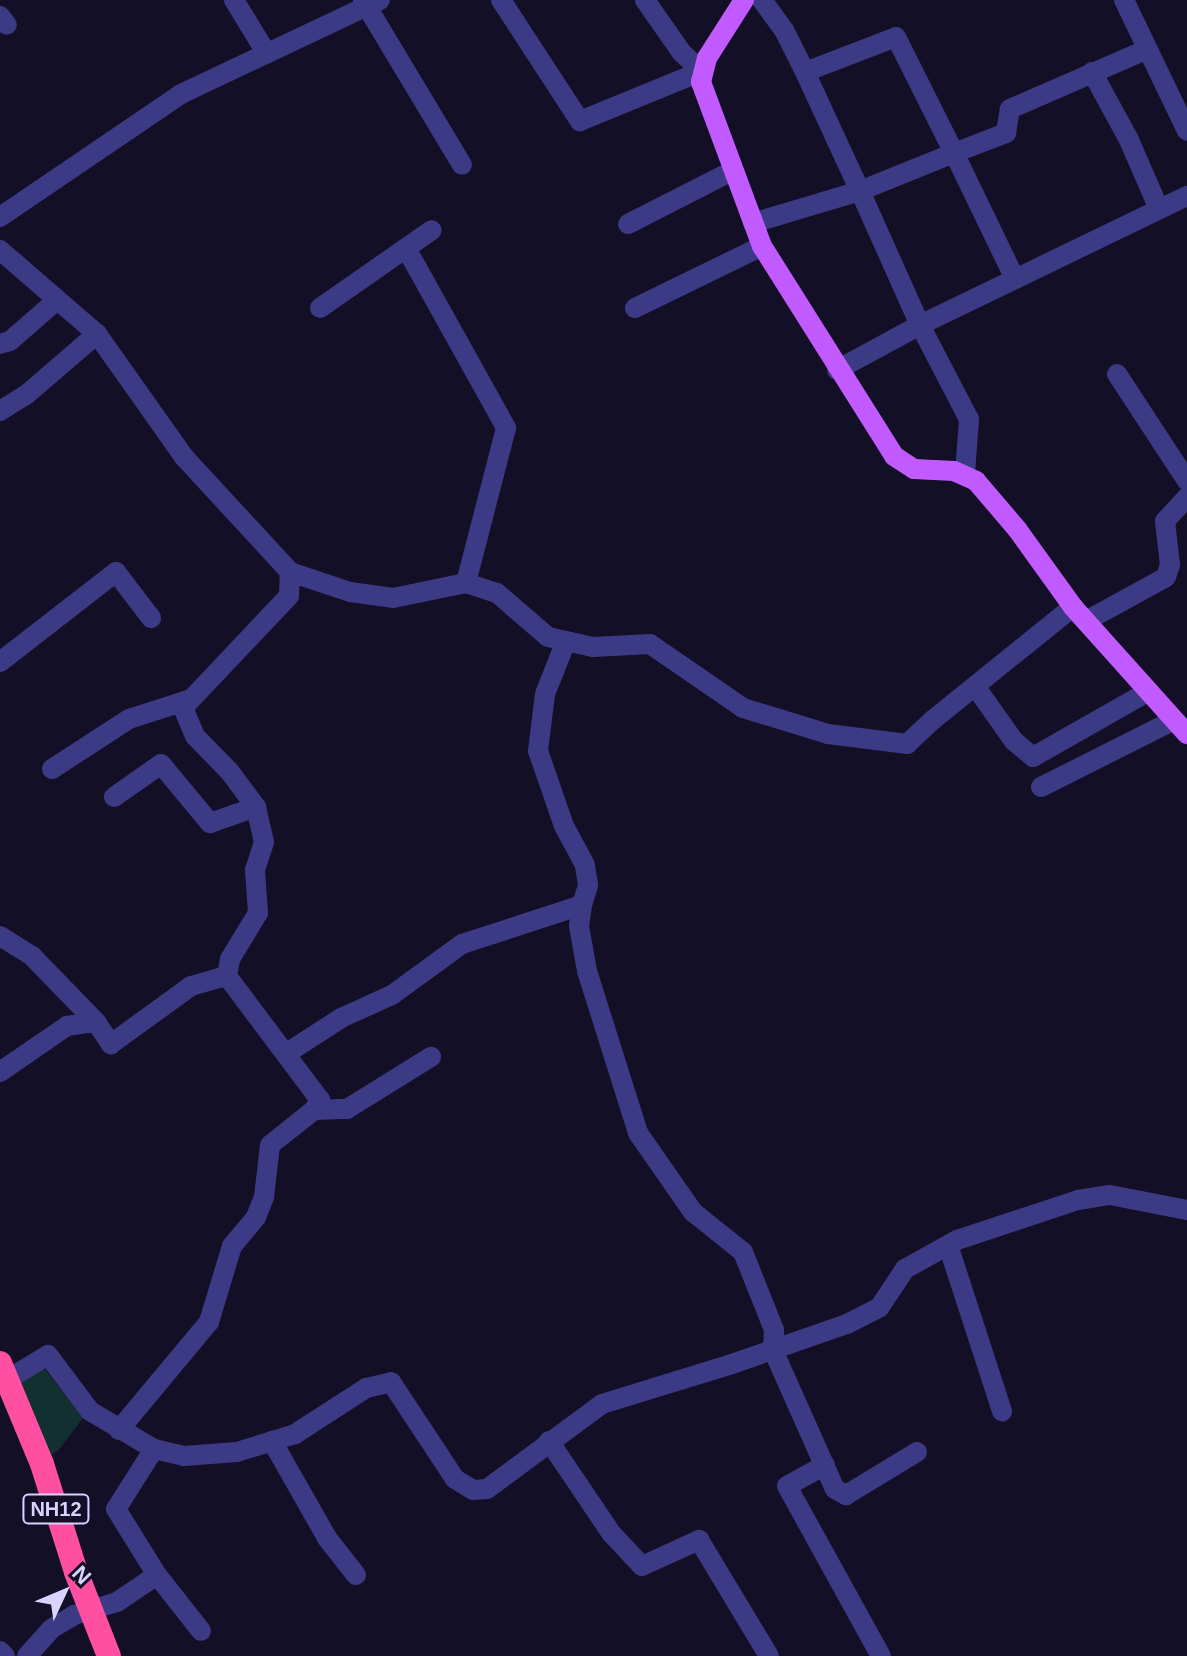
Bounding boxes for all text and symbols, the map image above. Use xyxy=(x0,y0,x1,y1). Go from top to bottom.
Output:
road number: NH12 xyxy=(22,1493,90,1525)
north arrow xyxy=(24,1552,104,1632)
text: N xyxy=(67,1561,96,1589)

